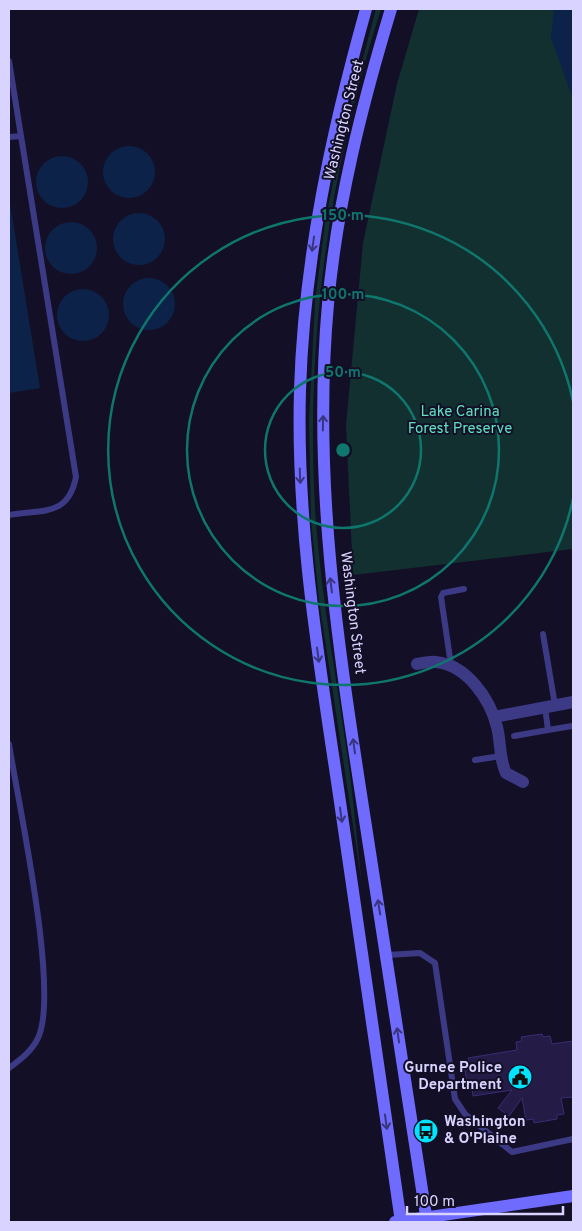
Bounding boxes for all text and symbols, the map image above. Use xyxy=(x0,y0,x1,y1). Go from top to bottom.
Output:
street label: Washington Street xyxy=(321,58,369,182)
text: 150 m xyxy=(322,207,364,226)
one-way arrow xyxy=(308,235,318,251)
text: 100 m xyxy=(322,286,364,305)
text: 50 m xyxy=(325,364,361,383)
park label: Lake Carina Forest Preserve xyxy=(408,403,512,439)
one-way arrow xyxy=(318,416,328,432)
centre of rings xyxy=(334,441,352,459)
one-way arrow xyxy=(296,467,305,483)
street label: Washington Street xyxy=(335,550,369,676)
one-way arrow xyxy=(326,578,336,594)
one-way arrow xyxy=(313,646,323,662)
one-way arrow xyxy=(349,739,359,755)
one-way arrow xyxy=(337,807,347,823)
one-way arrow xyxy=(374,899,384,915)
one-way arrow xyxy=(393,1027,403,1043)
place label: Gurnee Police Department xyxy=(404,1059,502,1095)
public building icon: Gurnee Police Department xyxy=(507,1064,533,1090)
place label: Washington & O'Plaine xyxy=(444,1113,526,1149)
one-way arrow xyxy=(381,1114,391,1130)
bus stop icon: Washington & O'Plaine xyxy=(413,1118,439,1144)
scale bar xyxy=(407,1184,563,1216)
text: 100 m xyxy=(414,1193,455,1212)

